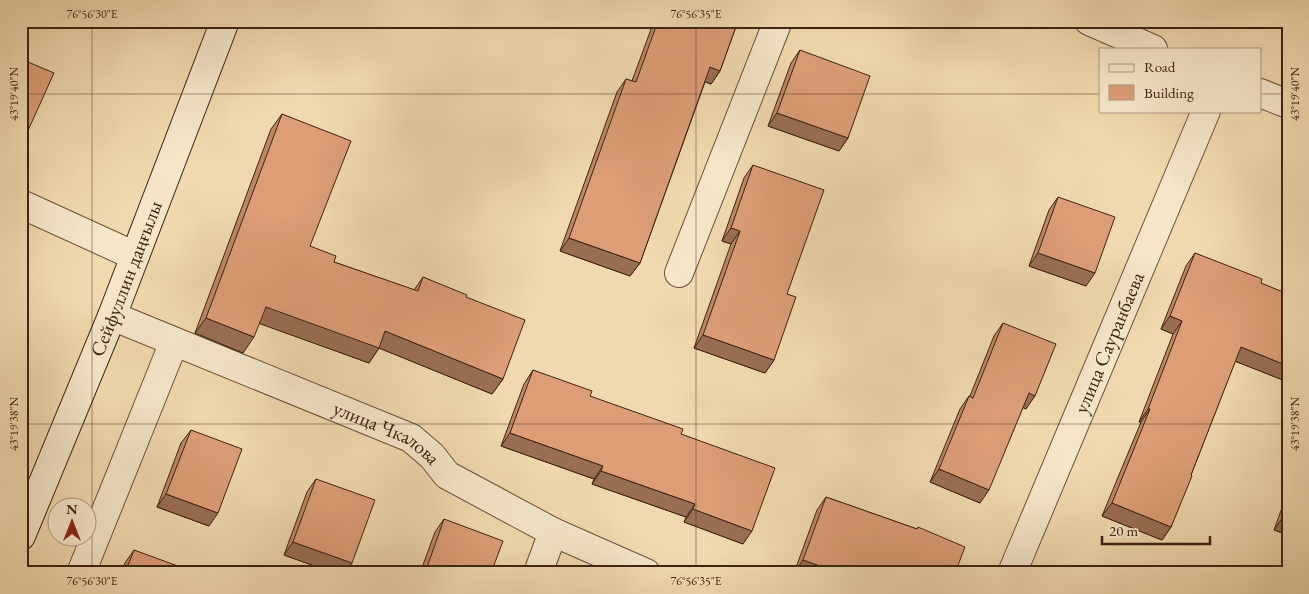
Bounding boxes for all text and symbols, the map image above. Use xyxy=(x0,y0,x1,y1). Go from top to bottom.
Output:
text: 76°56'30"E xyxy=(66,6,118,22)
text: 76°56'35"E xyxy=(670,6,722,22)
legend xyxy=(1099,48,1262,112)
text: Road xyxy=(1144,57,1176,76)
text: 43°19'40"N xyxy=(6,67,22,121)
text: 43°19'40"N xyxy=(1287,67,1303,121)
text: Building xyxy=(1144,83,1194,102)
street label: Сейфуллин даңғылы xyxy=(84,197,168,360)
street label: улица Сауранбаева xyxy=(1068,268,1150,417)
street label: улица Чкалова xyxy=(330,395,447,470)
text: 43°19'38"N xyxy=(6,397,22,451)
text: 43°19'38"N xyxy=(1287,397,1303,451)
north arrow xyxy=(48,496,98,546)
text: N xyxy=(66,500,78,518)
scale bar xyxy=(1102,514,1209,546)
text: 20 m xyxy=(1109,521,1138,540)
text: 76°56'30"E xyxy=(66,573,118,589)
text: 76°56'35"E xyxy=(670,573,722,589)

